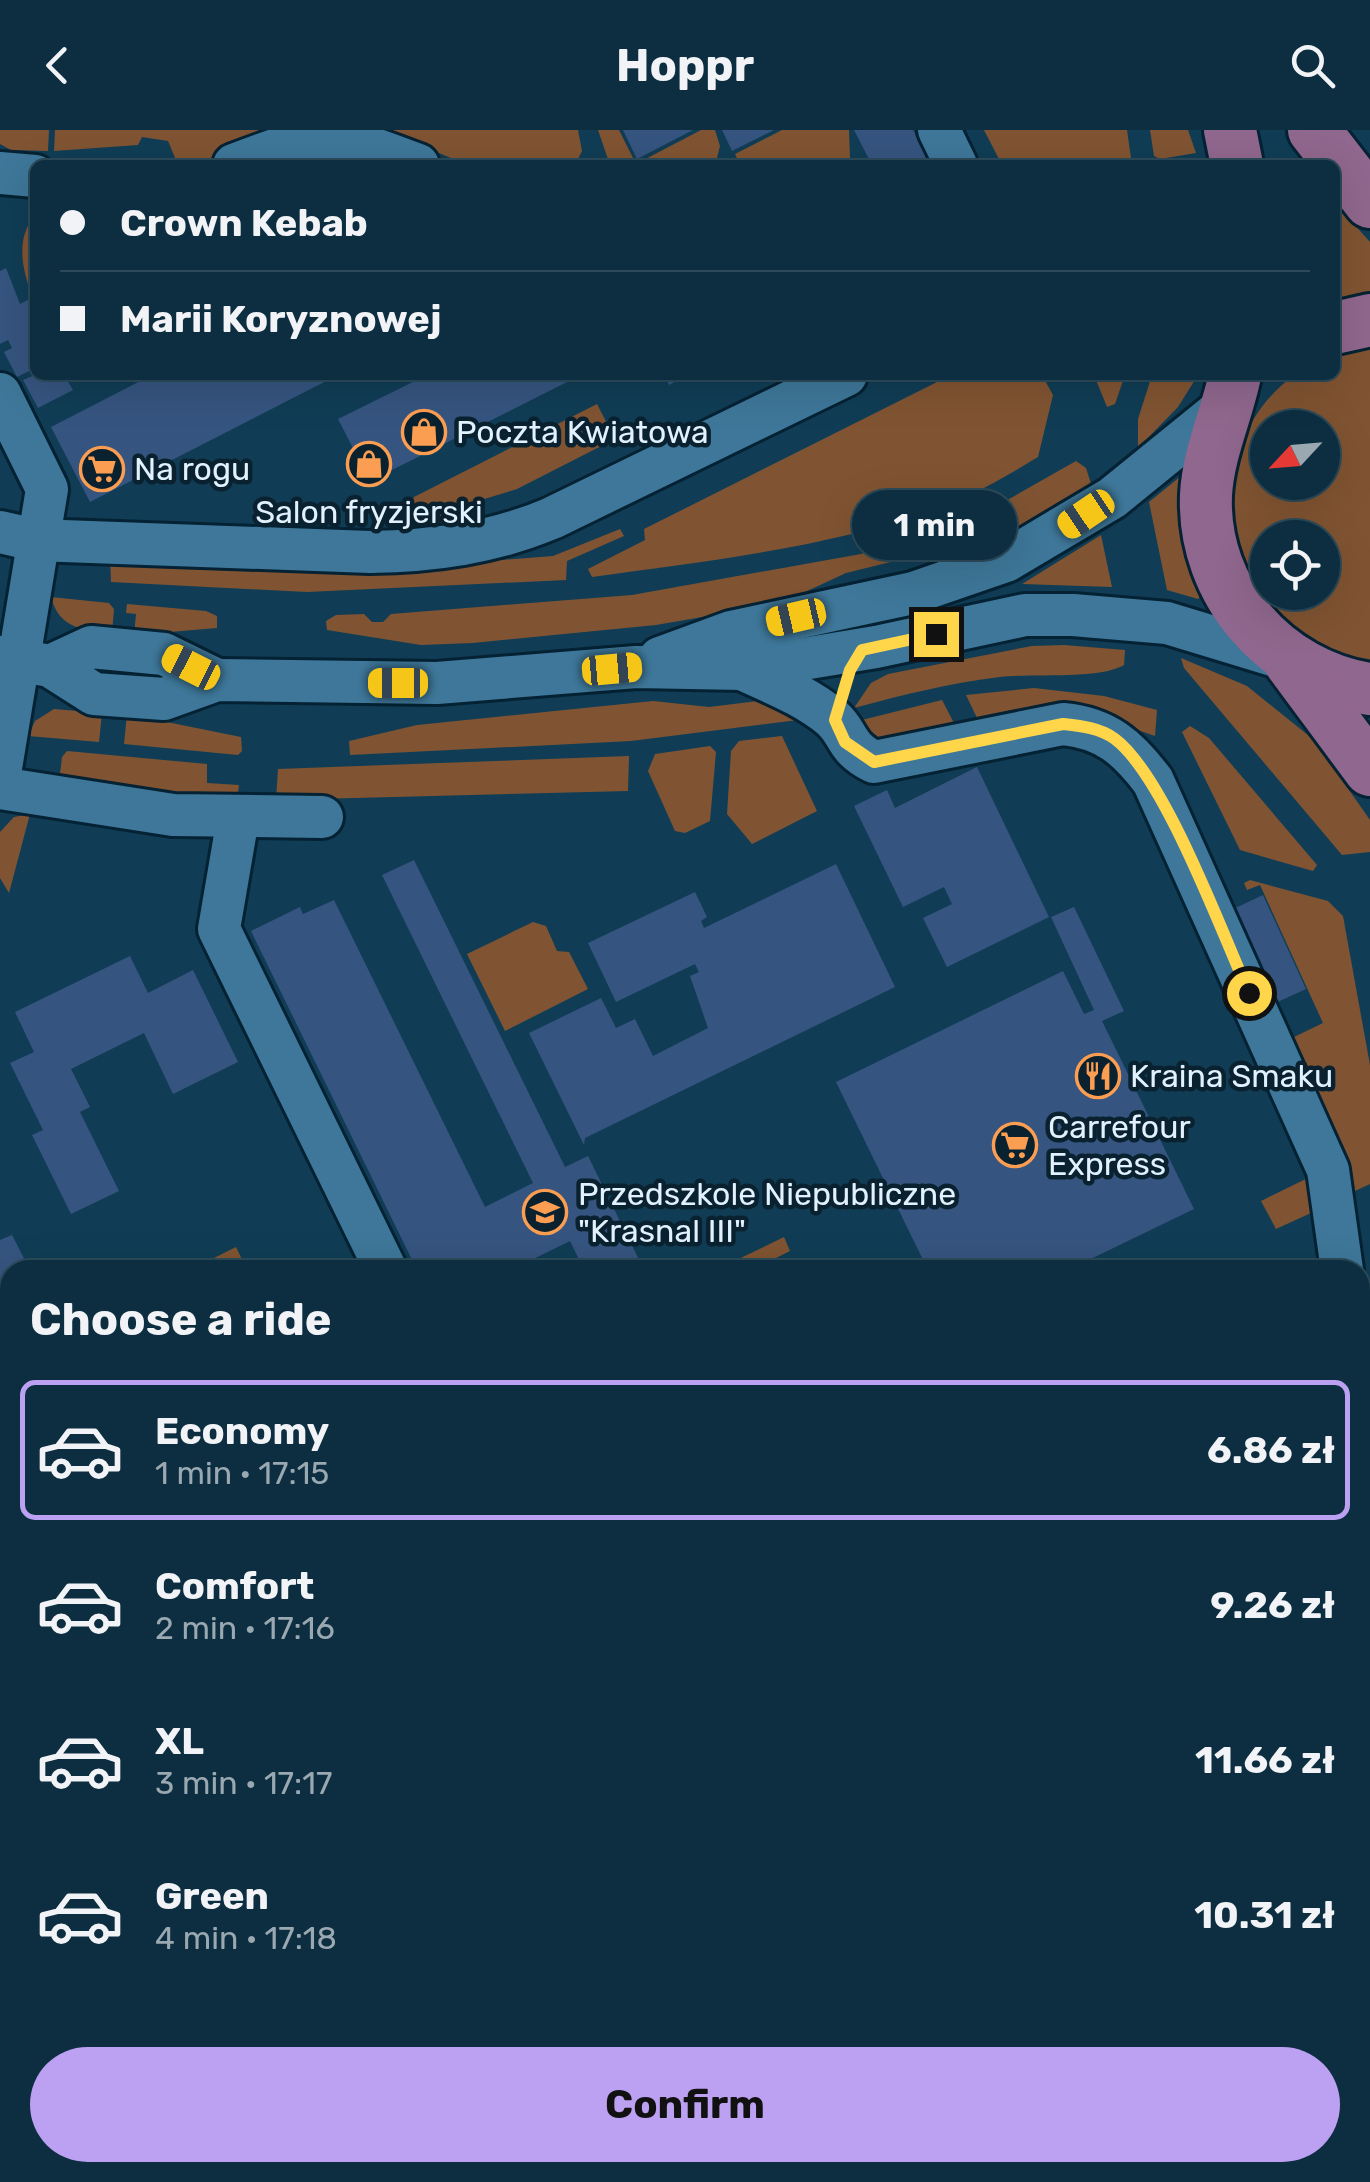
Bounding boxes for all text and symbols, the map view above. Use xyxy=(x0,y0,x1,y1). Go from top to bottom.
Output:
icon: back xyxy=(30,38,85,93)
icon: search xyxy=(1285,38,1340,93)
text: Hoppr xyxy=(616,39,754,92)
text: Crown Kebab xyxy=(120,200,368,246)
text: Marii Koryznowej xyxy=(120,296,441,342)
shop icon: Poczta Kwiatowa xyxy=(401,409,447,455)
north arrow xyxy=(1250,410,1340,500)
map controls xyxy=(1250,410,1340,610)
place label: Poczta Kwiatowa xyxy=(456,413,709,451)
shop icon: Salon fryzjerski xyxy=(346,441,392,487)
supermarket icon: Na rogu xyxy=(79,446,125,492)
place label: Na rogu xyxy=(134,450,250,488)
car xyxy=(1053,485,1119,543)
callout: 1 min xyxy=(854,489,1018,559)
place label: Salon fryzjerski xyxy=(255,493,483,531)
text: 1 min xyxy=(894,506,975,544)
button: locate xyxy=(1250,520,1340,610)
car xyxy=(763,596,829,638)
route end xyxy=(914,612,959,657)
car xyxy=(157,640,225,694)
car xyxy=(581,651,643,687)
car xyxy=(368,668,428,698)
route start xyxy=(1227,971,1272,1016)
restaurant icon: Kraina Smaku xyxy=(1075,1053,1121,1099)
place label: Kraina Smaku xyxy=(1130,1057,1333,1095)
place label: Carrefour Express xyxy=(1048,1108,1191,1183)
supermarket icon: Carrefour Express xyxy=(992,1122,1038,1168)
place label: Przedszkole Niepubliczne "Krasnal III" xyxy=(578,1175,956,1250)
school or university icon: Przedszkole Niepubliczne "Krasnal III" xyxy=(522,1189,568,1235)
text: Choose a ride xyxy=(30,1293,332,1346)
icon: car xyxy=(35,1405,125,1495)
text: Economy xyxy=(155,1408,329,1454)
text: 6.86 zł xyxy=(1207,1427,1335,1473)
text: 1 min · 17:15 xyxy=(155,1454,329,1492)
icon: car xyxy=(35,1560,125,1650)
text: Comfort xyxy=(155,1563,314,1609)
text: 9.26 zł xyxy=(1210,1582,1335,1628)
text: 2 min · 17:16 xyxy=(155,1609,335,1647)
icon: car xyxy=(35,1715,125,1805)
text: XL xyxy=(155,1718,204,1764)
text: 11.66 zł xyxy=(1195,1737,1335,1783)
text: 3 min · 17:17 xyxy=(155,1764,332,1802)
icon: car xyxy=(35,1870,125,1960)
text: Green xyxy=(155,1873,269,1919)
text: 10.31 zł xyxy=(1194,1892,1335,1938)
text: 4 min · 17:18 xyxy=(155,1919,337,1957)
button: Confirm xyxy=(30,2047,1340,2162)

